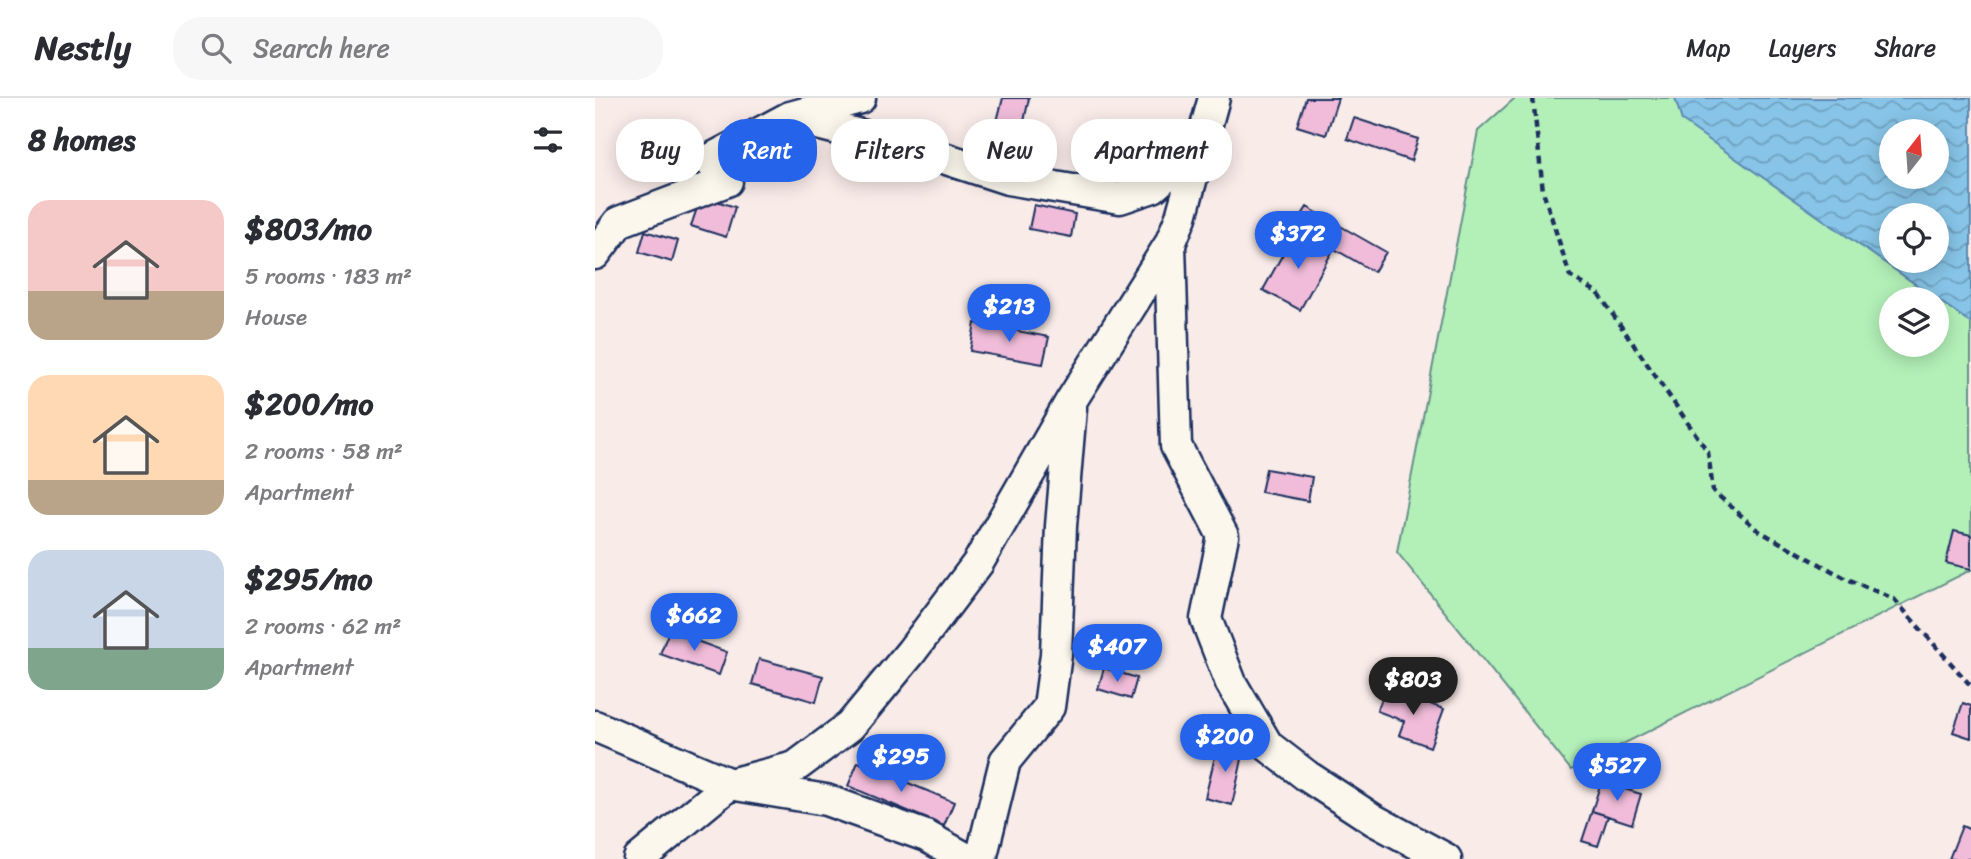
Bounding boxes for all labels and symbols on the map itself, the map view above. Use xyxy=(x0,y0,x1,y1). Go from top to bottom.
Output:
north arrow xyxy=(1879,119,1949,189)
pin: $372 xyxy=(1257,212,1339,271)
pin: $213 xyxy=(968,285,1050,344)
pin: $662 xyxy=(653,594,735,653)
pin: $407 xyxy=(1076,624,1158,684)
pin: $803 xyxy=(1372,658,1454,717)
pin: $200 xyxy=(1184,714,1266,774)
pin: $295 xyxy=(860,734,942,794)
pin: $527 xyxy=(1576,744,1658,803)

